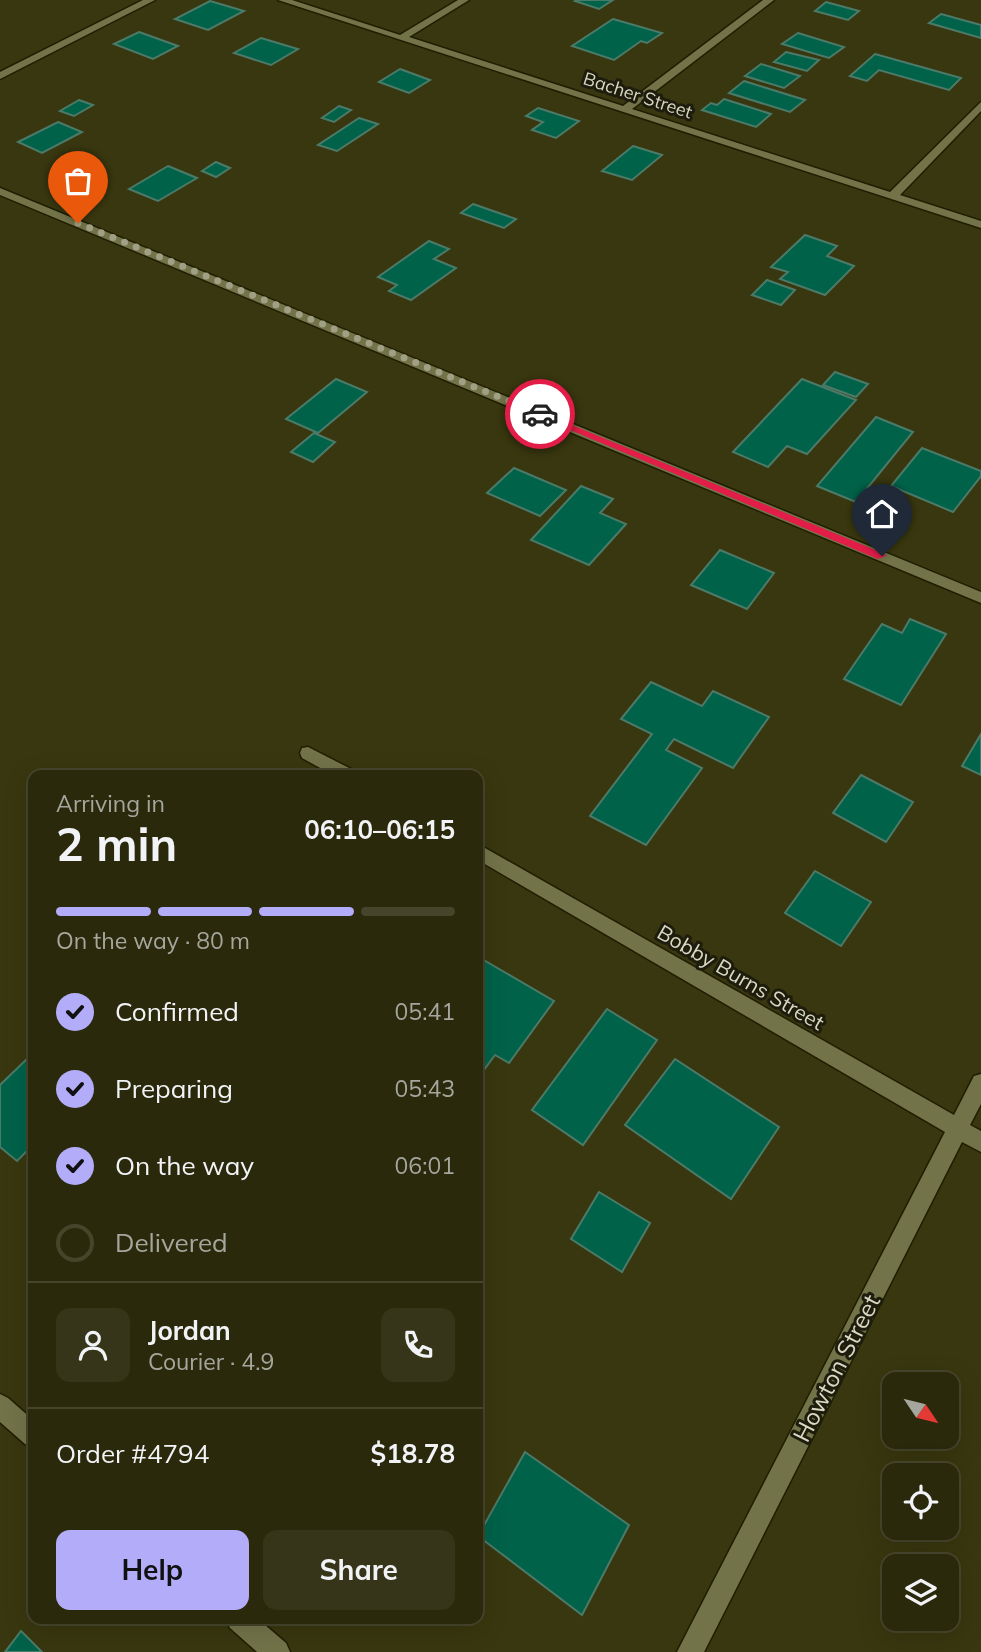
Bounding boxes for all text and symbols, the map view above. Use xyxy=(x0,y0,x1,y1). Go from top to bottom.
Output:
street label: Bacher Street xyxy=(581,67,695,123)
pin xyxy=(48,151,108,223)
icon: bag xyxy=(59,162,97,200)
courier xyxy=(505,379,575,449)
icon: car xyxy=(521,395,559,433)
pin xyxy=(852,484,912,556)
icon: home xyxy=(863,495,901,533)
text: Arriving in xyxy=(56,789,165,818)
text: 06:10–06:15 xyxy=(304,813,455,846)
text: 2 min xyxy=(56,815,177,873)
street label: Bobby Burns Street xyxy=(653,919,829,1035)
text: On the way · 80 m xyxy=(56,926,250,955)
icon: check xyxy=(56,993,94,1031)
text: Confirmed xyxy=(115,995,239,1028)
text: 05:41 xyxy=(395,997,455,1026)
icon: check xyxy=(56,1070,94,1108)
text: Preparing xyxy=(115,1072,233,1105)
text: 05:43 xyxy=(395,1074,455,1103)
icon: check xyxy=(56,1147,94,1185)
text: On the way xyxy=(115,1149,254,1182)
text: 06:01 xyxy=(395,1151,455,1180)
text: Delivered xyxy=(115,1226,228,1259)
street label: Howton Street xyxy=(786,1289,886,1447)
button: person xyxy=(56,1308,130,1382)
button: phone xyxy=(381,1308,455,1382)
text: Jordan xyxy=(148,1314,231,1347)
text: Courier · 4.9 xyxy=(148,1347,274,1376)
north arrow xyxy=(882,1372,959,1449)
map controls xyxy=(882,1372,959,1631)
text: Order #4794 xyxy=(56,1437,209,1470)
text: $18.78 xyxy=(371,1437,455,1470)
button: locate xyxy=(882,1463,959,1540)
button: Help xyxy=(56,1530,249,1610)
button: Share xyxy=(263,1530,455,1610)
button: layers xyxy=(882,1554,959,1631)

